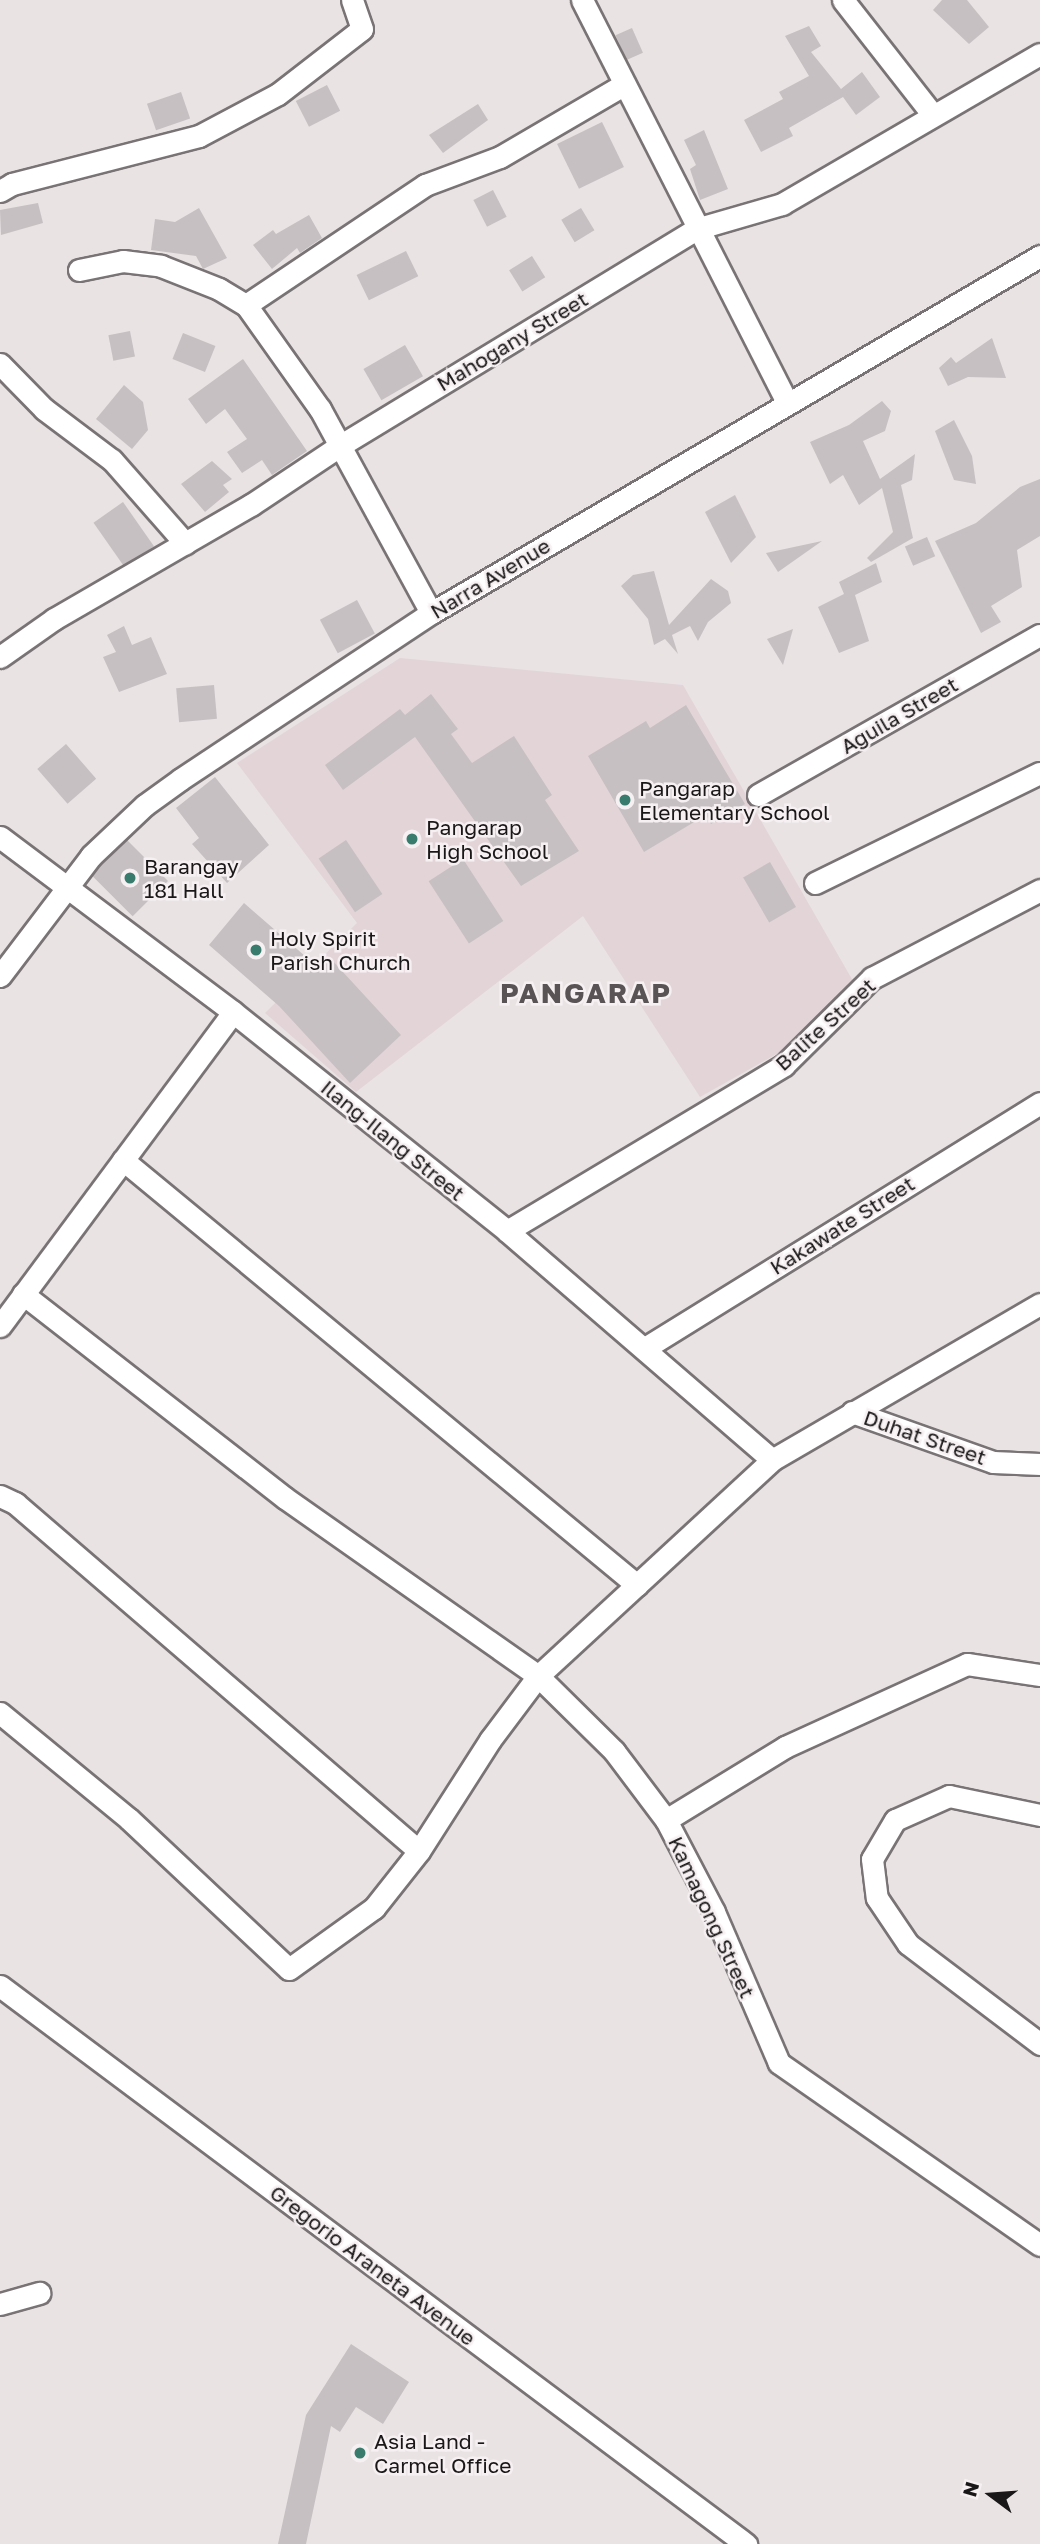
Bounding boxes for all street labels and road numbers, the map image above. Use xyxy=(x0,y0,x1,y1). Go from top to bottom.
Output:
street label: Mahogany Street xyxy=(432,286,592,396)
street label: Narra Avenue xyxy=(426,532,554,624)
street label: Aguila Street xyxy=(836,671,962,759)
street label: Balite Street xyxy=(770,972,880,1076)
street label: Ilang-Ilang Street xyxy=(316,1074,470,1206)
street label: Kakawate Street xyxy=(765,1170,919,1280)
street label: Duhat Street xyxy=(860,1404,990,1470)
street label: Kamagong Street xyxy=(664,1832,760,2002)
street label: Gregorio Araneta Avenue xyxy=(265,2179,481,2351)

